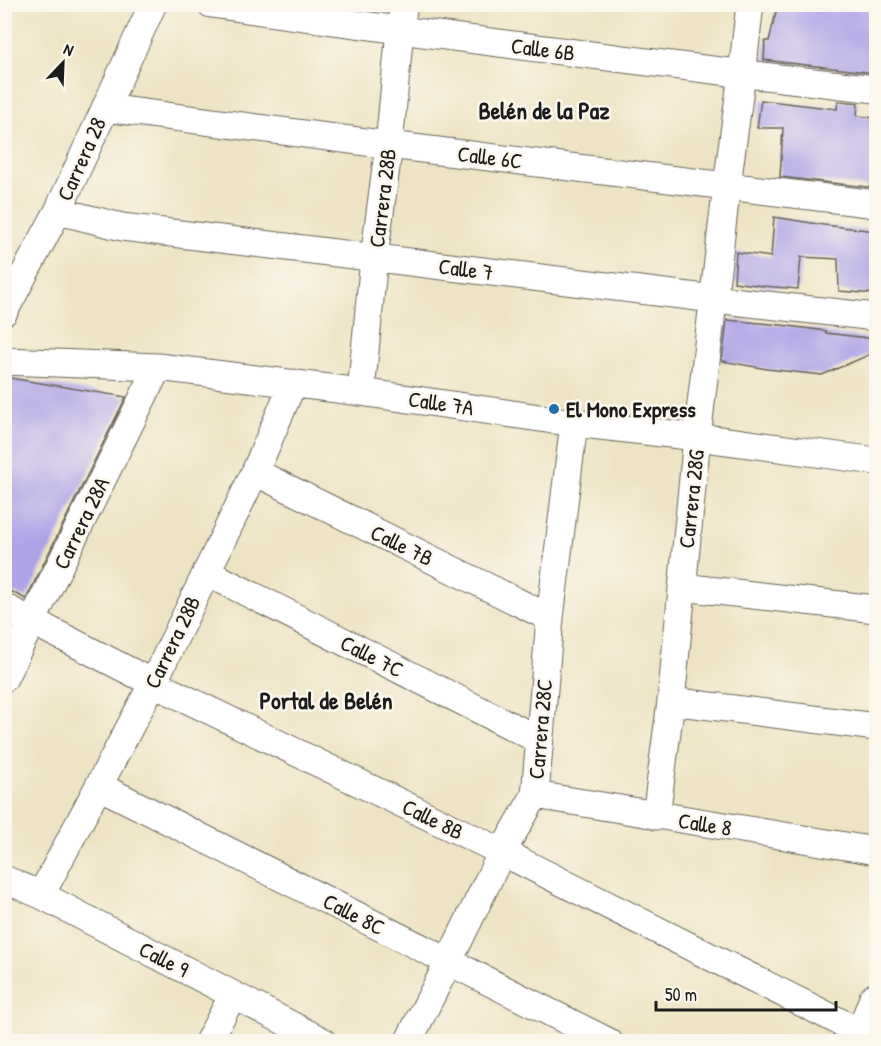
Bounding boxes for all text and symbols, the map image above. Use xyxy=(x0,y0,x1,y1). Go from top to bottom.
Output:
street label: Calle 6B xyxy=(509,30,577,68)
north arrow xyxy=(33,33,93,93)
text: N xyxy=(61,37,78,61)
district label: Belén de la Paz xyxy=(479,94,610,126)
street label: Carrera 28 xyxy=(49,113,113,205)
street label: Calle 6C xyxy=(456,138,524,176)
street label: Carrera 28B xyxy=(361,147,403,249)
street label: Calle 7 xyxy=(437,251,495,287)
street label: Calle 7A xyxy=(406,384,476,422)
place label: El Mono Express xyxy=(566,394,696,425)
marker: El Mono Express xyxy=(547,402,561,416)
street label: Carrera 28G xyxy=(671,448,711,550)
street label: Carrera 28A xyxy=(46,472,116,574)
street label: Calle 7B xyxy=(366,517,438,573)
street label: Carrera 28B xyxy=(137,591,207,693)
street label: Calle 7C xyxy=(335,627,409,685)
street label: Carrera 28C xyxy=(521,678,559,780)
district label: Portal de Belén xyxy=(260,684,393,716)
street label: Calle 8B xyxy=(397,791,469,847)
street label: Calle 8 xyxy=(676,805,734,843)
street label: Calle 8C xyxy=(318,886,390,942)
street label: Calle 9 xyxy=(134,934,194,984)
scale bar xyxy=(656,974,836,1012)
text: 50 m xyxy=(665,982,697,1007)

